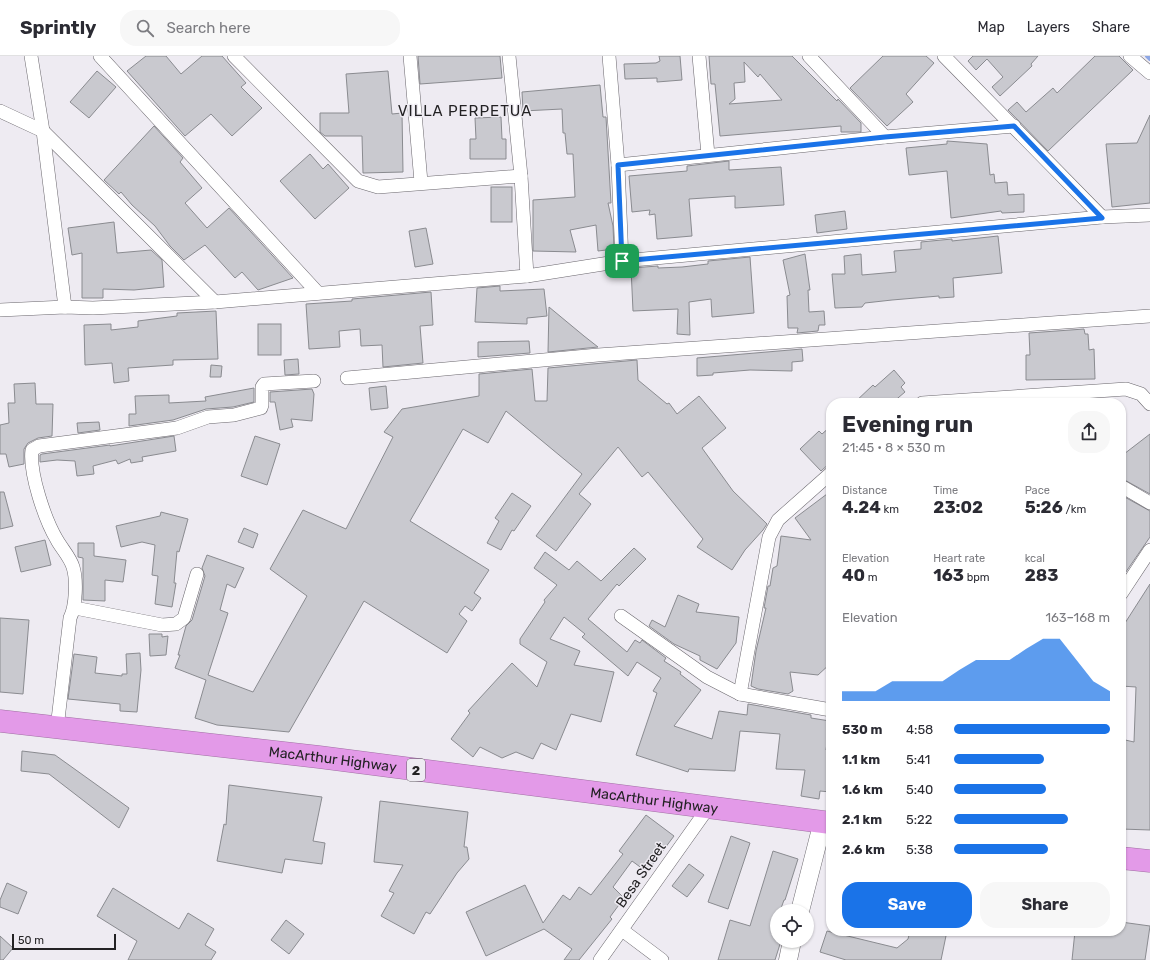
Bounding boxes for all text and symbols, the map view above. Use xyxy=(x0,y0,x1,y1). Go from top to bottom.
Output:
search box xyxy=(120,10,400,46)
text: Sprintly xyxy=(20,16,96,39)
icon: search xyxy=(134,17,156,39)
text: Search here xyxy=(166,19,251,37)
text: Map xyxy=(978,19,1005,36)
text: Layers xyxy=(1027,19,1070,36)
text: Share xyxy=(1092,19,1130,36)
district label: VILLA PERPETUA xyxy=(398,102,532,120)
pin xyxy=(605,244,639,278)
icon: arrive xyxy=(611,250,633,272)
text: Evening run xyxy=(842,411,973,438)
button: share xyxy=(1068,411,1110,453)
text: 21:45 · 8 × 530 m xyxy=(842,440,945,455)
text: Distance xyxy=(842,484,887,497)
text: Time xyxy=(933,484,958,497)
text: Pace xyxy=(1025,484,1050,497)
text: 4.24 xyxy=(842,497,881,517)
text: 23:02 xyxy=(933,497,983,517)
text: 5:26 xyxy=(1025,497,1063,517)
text: km xyxy=(881,503,899,516)
text: /km xyxy=(1063,503,1086,516)
text: Elevation xyxy=(842,552,889,565)
text: Heart rate xyxy=(933,552,985,565)
text: kcal xyxy=(1025,552,1045,565)
text: 40 xyxy=(842,565,865,585)
text: 163 xyxy=(933,565,964,585)
text: 283 xyxy=(1025,565,1058,585)
text: m xyxy=(865,571,878,584)
text: bpm xyxy=(964,571,990,584)
text: Elevation xyxy=(842,610,898,625)
text: 163–168 m xyxy=(1045,610,1110,625)
text: 530 m xyxy=(842,722,882,737)
text: 4:58 xyxy=(906,722,933,737)
street label: MacArthur Highway xyxy=(268,743,398,775)
text: 1.1 km xyxy=(842,752,880,767)
text: 5:41 xyxy=(906,752,930,767)
road number: 2 xyxy=(407,759,425,781)
text: 1.6 km xyxy=(842,782,883,797)
text: 5:40 xyxy=(906,782,933,797)
street label: MacArthur Highway xyxy=(589,784,719,817)
text: 2.1 km xyxy=(842,812,882,827)
text: 5:22 xyxy=(906,812,932,827)
street label: Besa Street xyxy=(612,839,670,911)
text: 2.6 km xyxy=(842,842,885,857)
text: 5:38 xyxy=(906,842,933,857)
button: Save xyxy=(842,882,972,928)
button: Share xyxy=(980,882,1110,928)
map controls xyxy=(770,904,814,948)
button: locate xyxy=(770,904,814,948)
scale bar xyxy=(12,932,116,951)
text: 50 m xyxy=(18,934,44,947)

